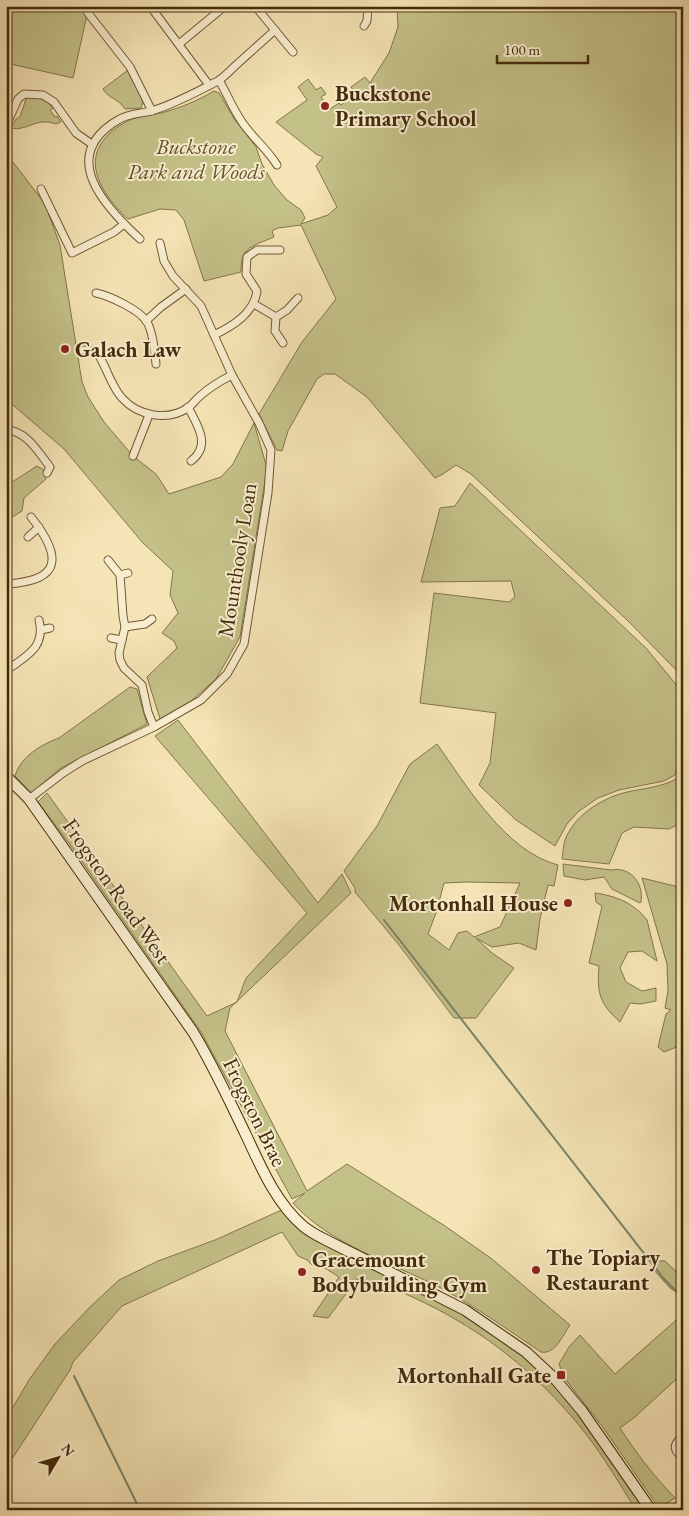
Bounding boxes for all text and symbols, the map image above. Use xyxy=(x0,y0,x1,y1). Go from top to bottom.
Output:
scale bar xyxy=(497,32,588,64)
text: 100 m xyxy=(504,40,541,59)
place label: Buckstone Primary School xyxy=(335,79,477,133)
marker: Buckstone Primary School xyxy=(319,100,331,112)
park label: Buckstone Park and Woods xyxy=(127,132,266,186)
place label: Galach Law xyxy=(75,335,182,364)
marker: Galach Law xyxy=(59,343,71,355)
street label: Mounthooly Loan xyxy=(210,480,264,639)
street label: Frogston Road West xyxy=(56,813,178,969)
place label: Mortonhall House xyxy=(389,889,558,918)
marker: Mortonhall House xyxy=(562,897,574,909)
street label: Frogston Brae xyxy=(216,1053,294,1172)
place label: The Topiary Restaurant xyxy=(546,1243,661,1297)
place label: Gracemount Bodybuilding Gym xyxy=(312,1245,487,1299)
marker: The Topiary Restaurant xyxy=(530,1264,542,1276)
marker: Gracemount Bodybuilding Gym xyxy=(296,1266,308,1278)
place label: Mortonhall Gate xyxy=(397,1361,551,1390)
marker: Mortonhall Gate xyxy=(555,1369,567,1381)
north arrow xyxy=(32,1434,82,1484)
text: N xyxy=(58,1440,79,1461)

